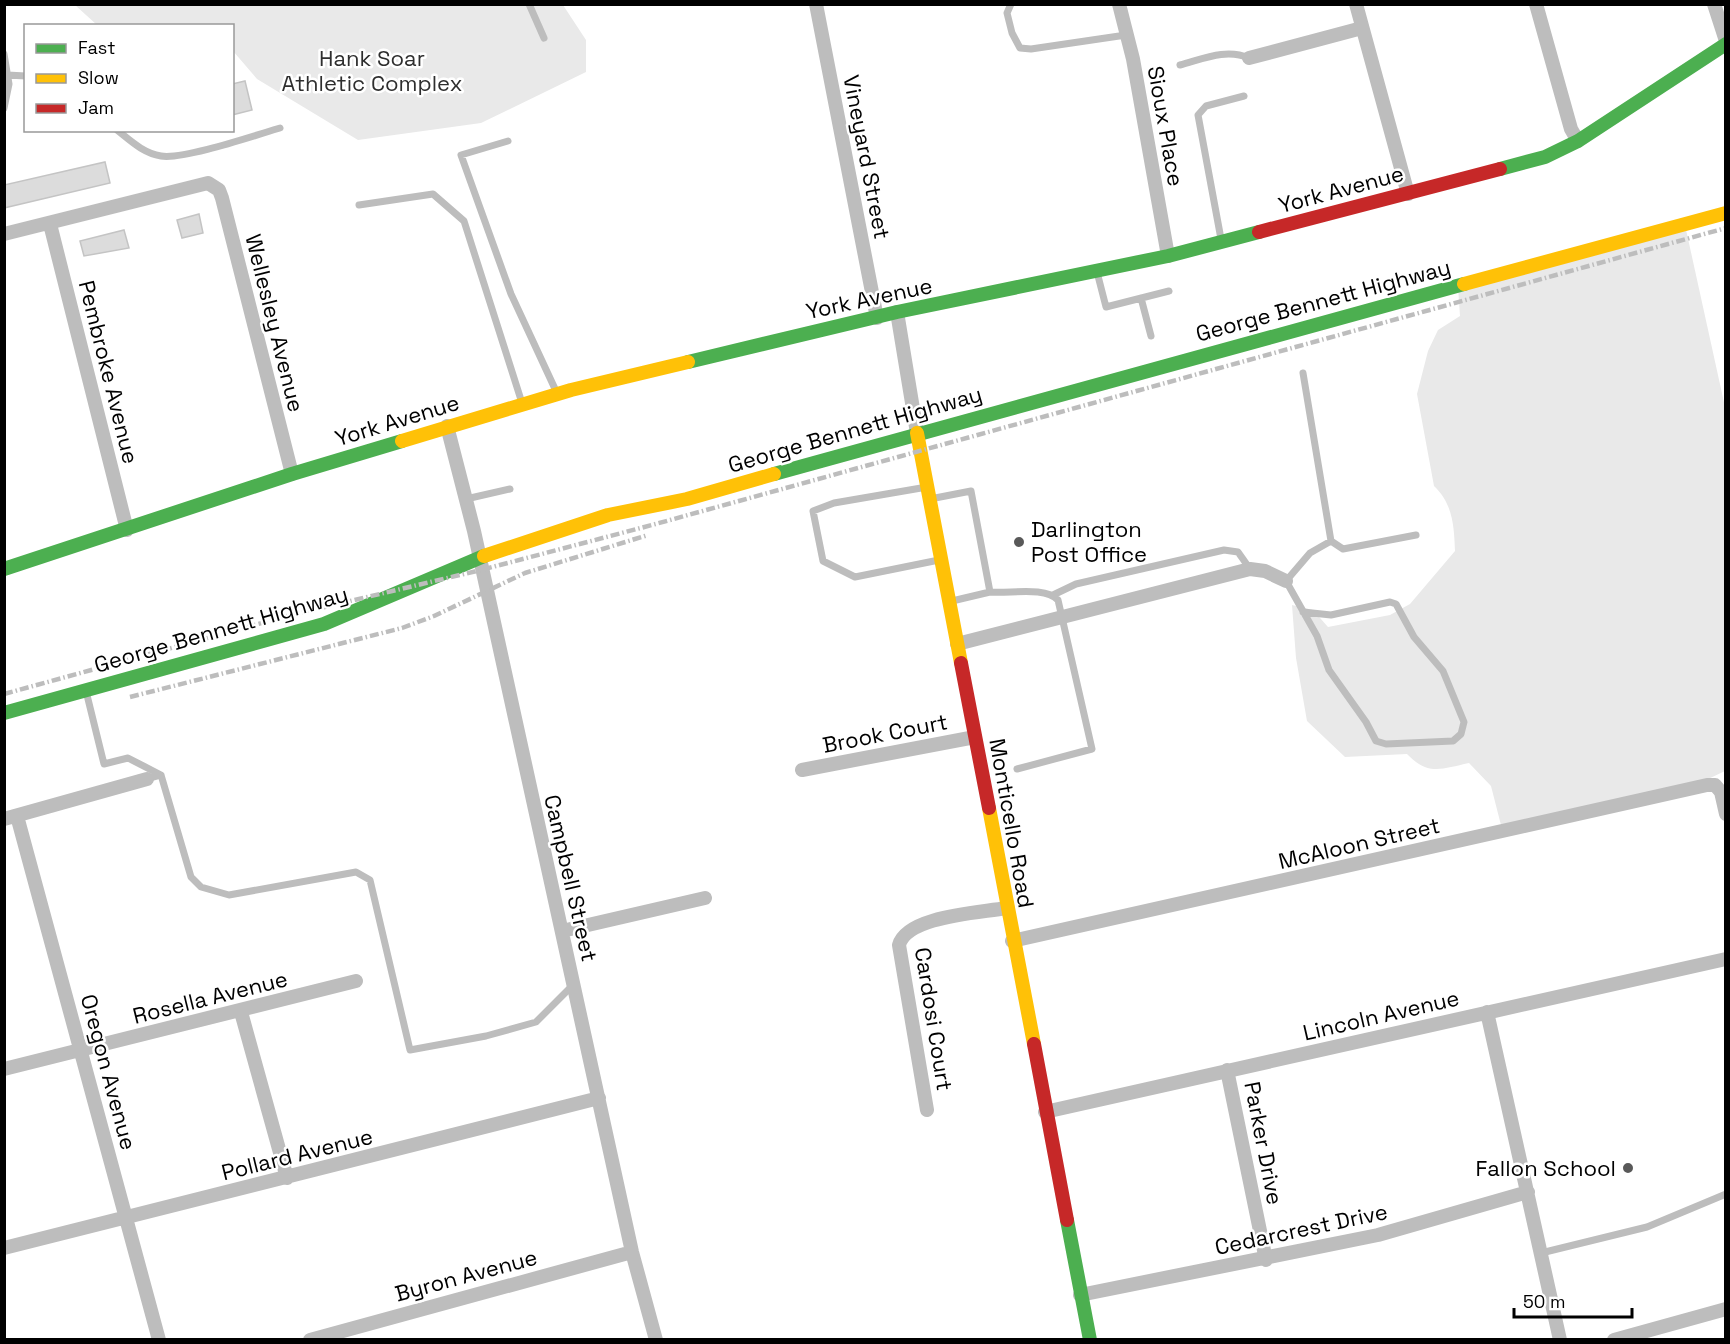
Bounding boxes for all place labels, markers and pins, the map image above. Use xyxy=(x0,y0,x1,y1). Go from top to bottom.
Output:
place label: Darlington Post Office xyxy=(1031,515,1147,568)
marker: Darlington Post Office xyxy=(1012,535,1026,549)
place label: Fallon School xyxy=(1475,1154,1616,1182)
marker: Fallon School xyxy=(1621,1161,1635,1175)

